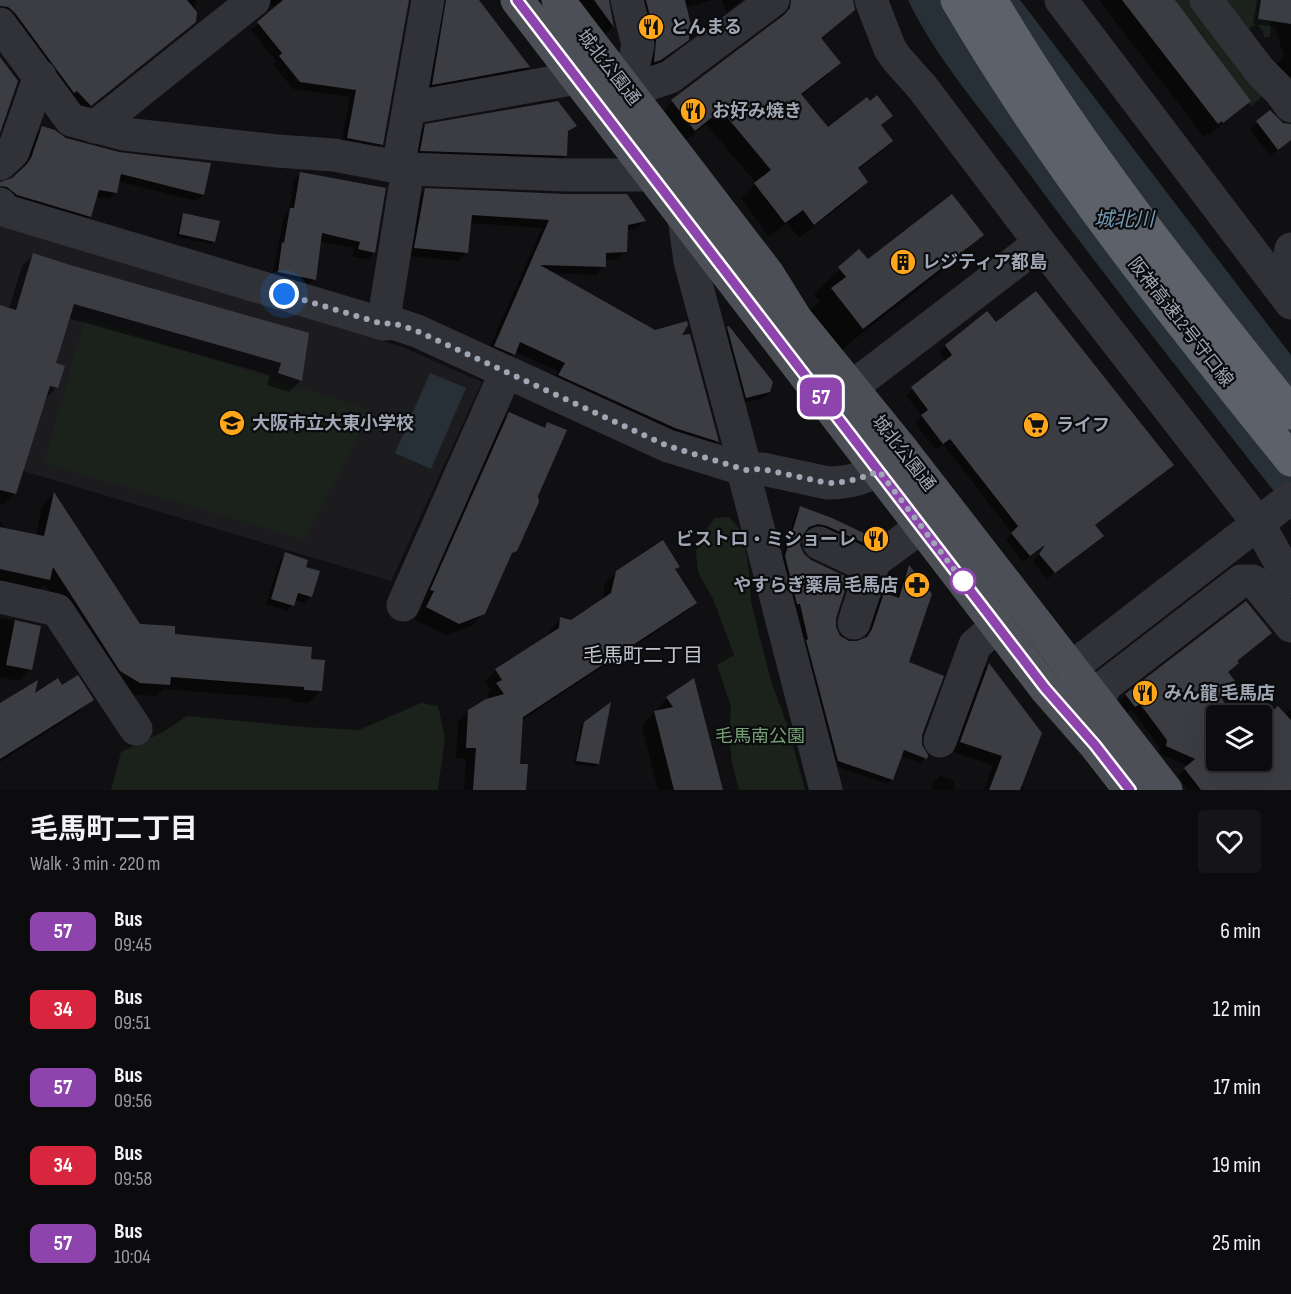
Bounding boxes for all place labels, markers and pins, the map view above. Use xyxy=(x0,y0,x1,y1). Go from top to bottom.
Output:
restaurant icon: とんまる xyxy=(636,12,666,42)
place label: とんまる xyxy=(670,17,742,38)
restaurant icon: お好み焼き xyxy=(678,96,708,126)
place label: お好み焼き xyxy=(712,101,802,122)
building icon: レジティア都島 xyxy=(888,247,918,277)
place label: レジティア都島 xyxy=(922,252,1047,273)
school or university icon: 大阪市立大東小学校 xyxy=(217,408,247,438)
supermarket icon: ライフ xyxy=(1021,410,1051,440)
place label: 大阪市立大東小学校 xyxy=(252,413,414,434)
place label: ライフ xyxy=(1056,415,1110,436)
restaurant icon: ビストロ・ミショーレ xyxy=(861,524,891,554)
place label: ビストロ・ミショーレ xyxy=(676,529,856,550)
unlabelled marker xyxy=(950,568,976,594)
pharmacy icon: やすらぎ薬局 毛馬店 xyxy=(902,570,932,600)
place label: やすらぎ薬局 毛馬店 xyxy=(733,575,898,596)
restaurant icon: みん龍 毛馬店 xyxy=(1130,678,1160,708)
place label: みん龍 毛馬店 xyxy=(1164,683,1275,704)

